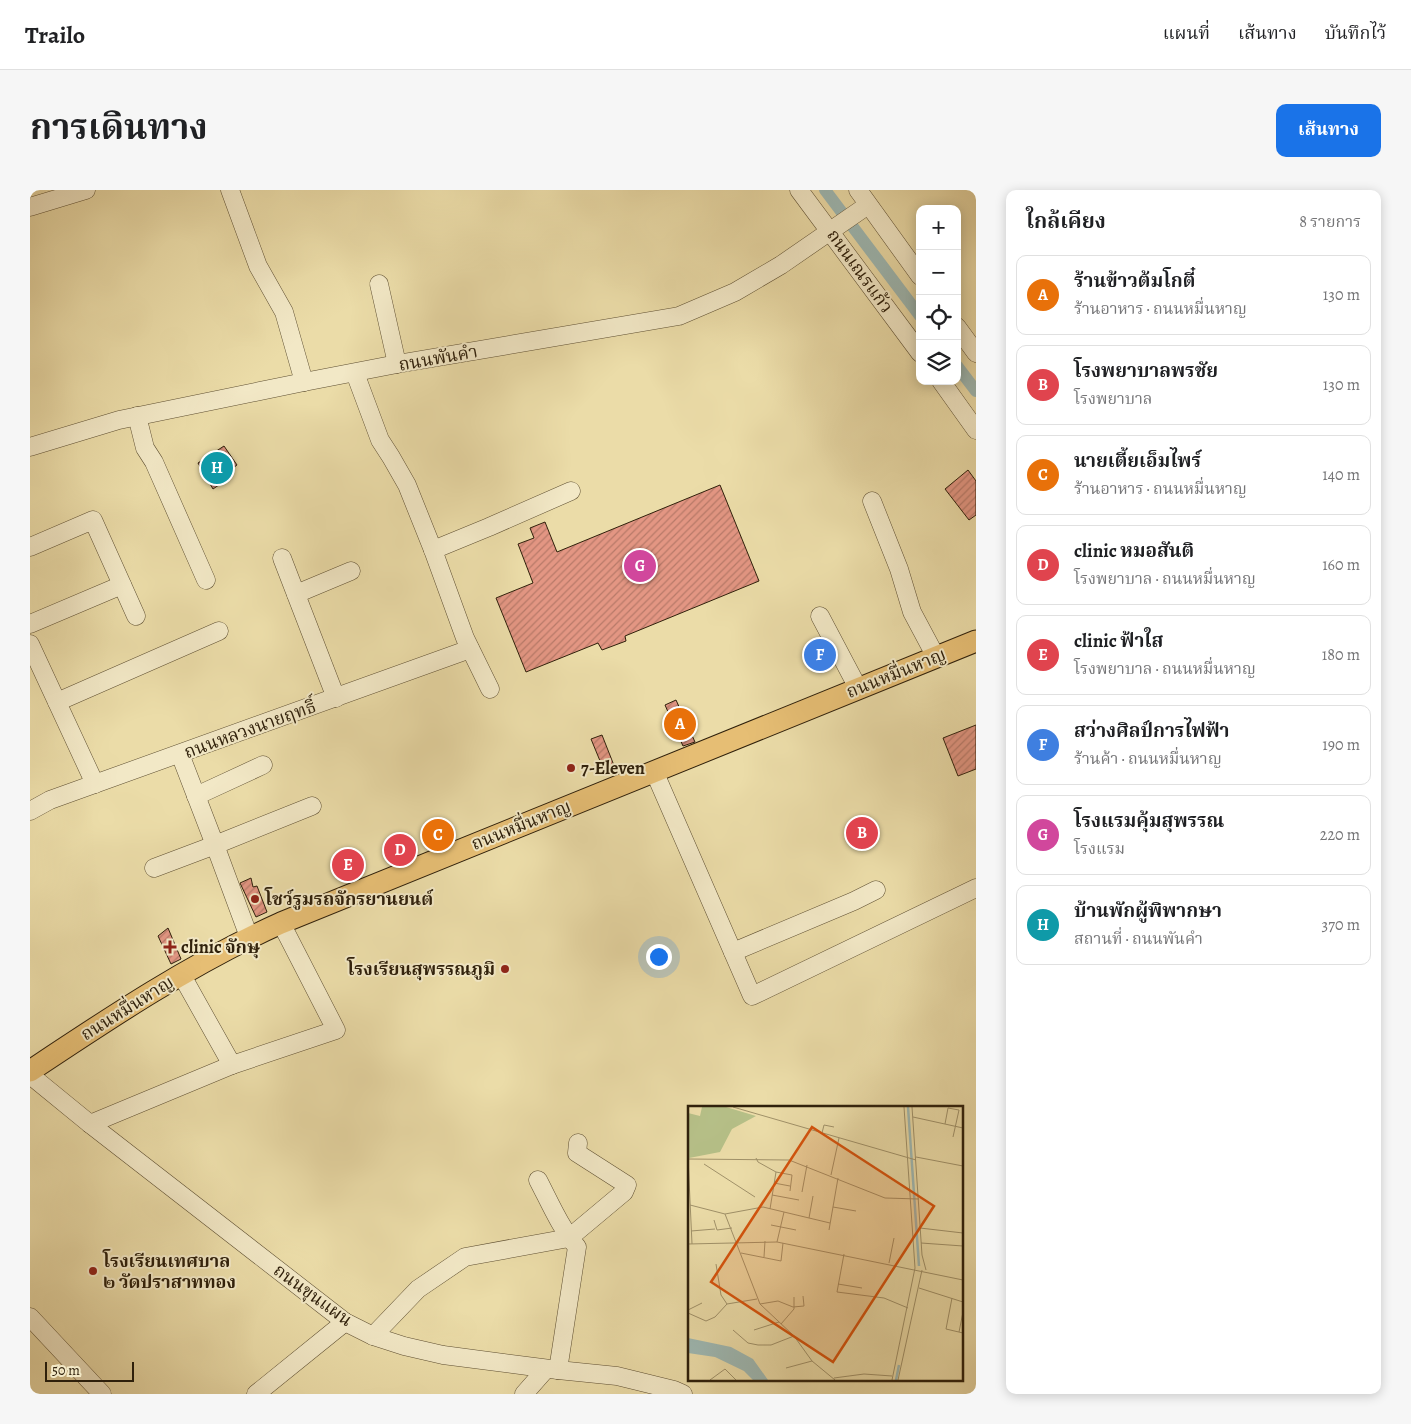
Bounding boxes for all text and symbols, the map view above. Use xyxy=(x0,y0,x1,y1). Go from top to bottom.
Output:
text: Trailo xyxy=(25,19,85,51)
text: แผนที่ xyxy=(1163,21,1210,45)
text: เส้นทาง xyxy=(1238,21,1297,45)
text: บันทึกไว้ xyxy=(1325,21,1386,45)
text: การเดินทาง xyxy=(30,103,208,151)
button: เส้นทาง xyxy=(1276,104,1381,157)
map controls xyxy=(916,205,961,385)
button: + xyxy=(916,205,961,250)
text: ใกล้เคียง xyxy=(1026,207,1106,235)
text: 8 รายการ xyxy=(1299,211,1361,233)
street label: ถนนเณรแก้ว xyxy=(821,224,899,318)
button: − xyxy=(916,250,961,295)
text: ร้านข้าวต้มโกตี๋ xyxy=(1074,268,1195,294)
text: A xyxy=(1038,284,1048,306)
text: 130 m xyxy=(1323,284,1360,306)
button: locate xyxy=(916,295,961,340)
text: ร้านอาหาร · ถนนหมื่นหาญ xyxy=(1074,298,1247,320)
street label: ถนนพันคำ xyxy=(397,339,479,377)
button: layers xyxy=(916,340,961,385)
text: โรงพยาบาลพรชัย xyxy=(1074,358,1218,384)
text: B xyxy=(1038,374,1048,396)
text: 130 m xyxy=(1323,374,1360,396)
text: โรงพยาบาล xyxy=(1074,388,1152,410)
text: นายเตี้ยเอ็มไพร์ xyxy=(1074,448,1201,474)
pin: H xyxy=(201,449,233,487)
text: C xyxy=(1038,464,1048,486)
text: 140 m xyxy=(1322,464,1360,486)
text: ร้านอาหาร · ถนนหมื่นหาญ xyxy=(1074,478,1247,500)
text: clinic หมอสันติ xyxy=(1074,538,1194,564)
pin: G xyxy=(624,547,656,585)
text: D xyxy=(1037,554,1049,576)
text: 160 m xyxy=(1322,554,1360,576)
text: โรงพยาบาล · ถนนหมื่นหาญ xyxy=(1074,568,1256,590)
text: clinic ฟ้าใส xyxy=(1074,628,1163,654)
pin: F xyxy=(804,636,836,674)
street label: ถนนหมื่นหาญ xyxy=(842,640,949,704)
text: E xyxy=(1038,644,1048,666)
text: 180 m xyxy=(1322,644,1360,666)
text: โรงพยาบาล · ถนนหมื่นหาญ xyxy=(1074,658,1256,680)
street label: ถนนหลวงนายฤทธิ์ xyxy=(180,692,321,764)
pin: A xyxy=(664,705,696,743)
text: สว่างศิลป์การไฟฟ้า xyxy=(1074,718,1230,744)
text: F xyxy=(1039,734,1047,756)
text: 190 m xyxy=(1322,734,1360,756)
text: ร้านค้า · ถนนหมื่นหาญ xyxy=(1074,748,1222,770)
place label: 7-Eleven xyxy=(581,756,645,780)
marker: 7-Eleven xyxy=(565,762,577,774)
street label: ถนนหมื่นหาญ xyxy=(467,792,574,856)
text: โรงแรมคุ้มสุพรรณ xyxy=(1074,808,1224,834)
pin: B xyxy=(846,814,878,852)
pin: C xyxy=(422,816,454,854)
text: G xyxy=(1038,824,1048,846)
text: 220 m xyxy=(1320,824,1360,846)
pin: D xyxy=(384,831,416,869)
text: โรงแรม xyxy=(1074,838,1125,860)
pin: E xyxy=(332,846,364,884)
place label: โชว์รูมรถจักรยานยนต์ xyxy=(264,887,434,911)
marker: โชว์รูมรถจักรยานยนต์ xyxy=(249,893,261,905)
text: บ้านพักผู้พิพากษา xyxy=(1074,898,1222,924)
text: H xyxy=(1037,914,1049,936)
text: 370 m xyxy=(1322,914,1360,936)
text: สถานที่ · ถนนพันคำ xyxy=(1074,928,1203,950)
place label: clinic จักษุ xyxy=(181,935,260,959)
marker: clinic จักษุ xyxy=(163,940,177,954)
your location xyxy=(646,944,672,970)
place label: โรงเรียนสุพรรณภูมิ xyxy=(346,957,495,981)
marker: โรงเรียนสุพรรณภูมิ xyxy=(499,963,511,975)
street label: ถนนหมื่นหาญ xyxy=(75,968,178,1046)
inset map xyxy=(688,1106,964,1382)
place label: โรงเรียนเทศบาล ๒ วัดปราสาททอง xyxy=(102,1249,236,1294)
street label: ถนนขุนแผน xyxy=(269,1258,357,1332)
marker: โรงเรียนเทศบาล ๒ วัดปราสาททอง xyxy=(87,1265,99,1277)
scale bar xyxy=(45,1359,134,1382)
text: 50 m xyxy=(52,1361,80,1380)

